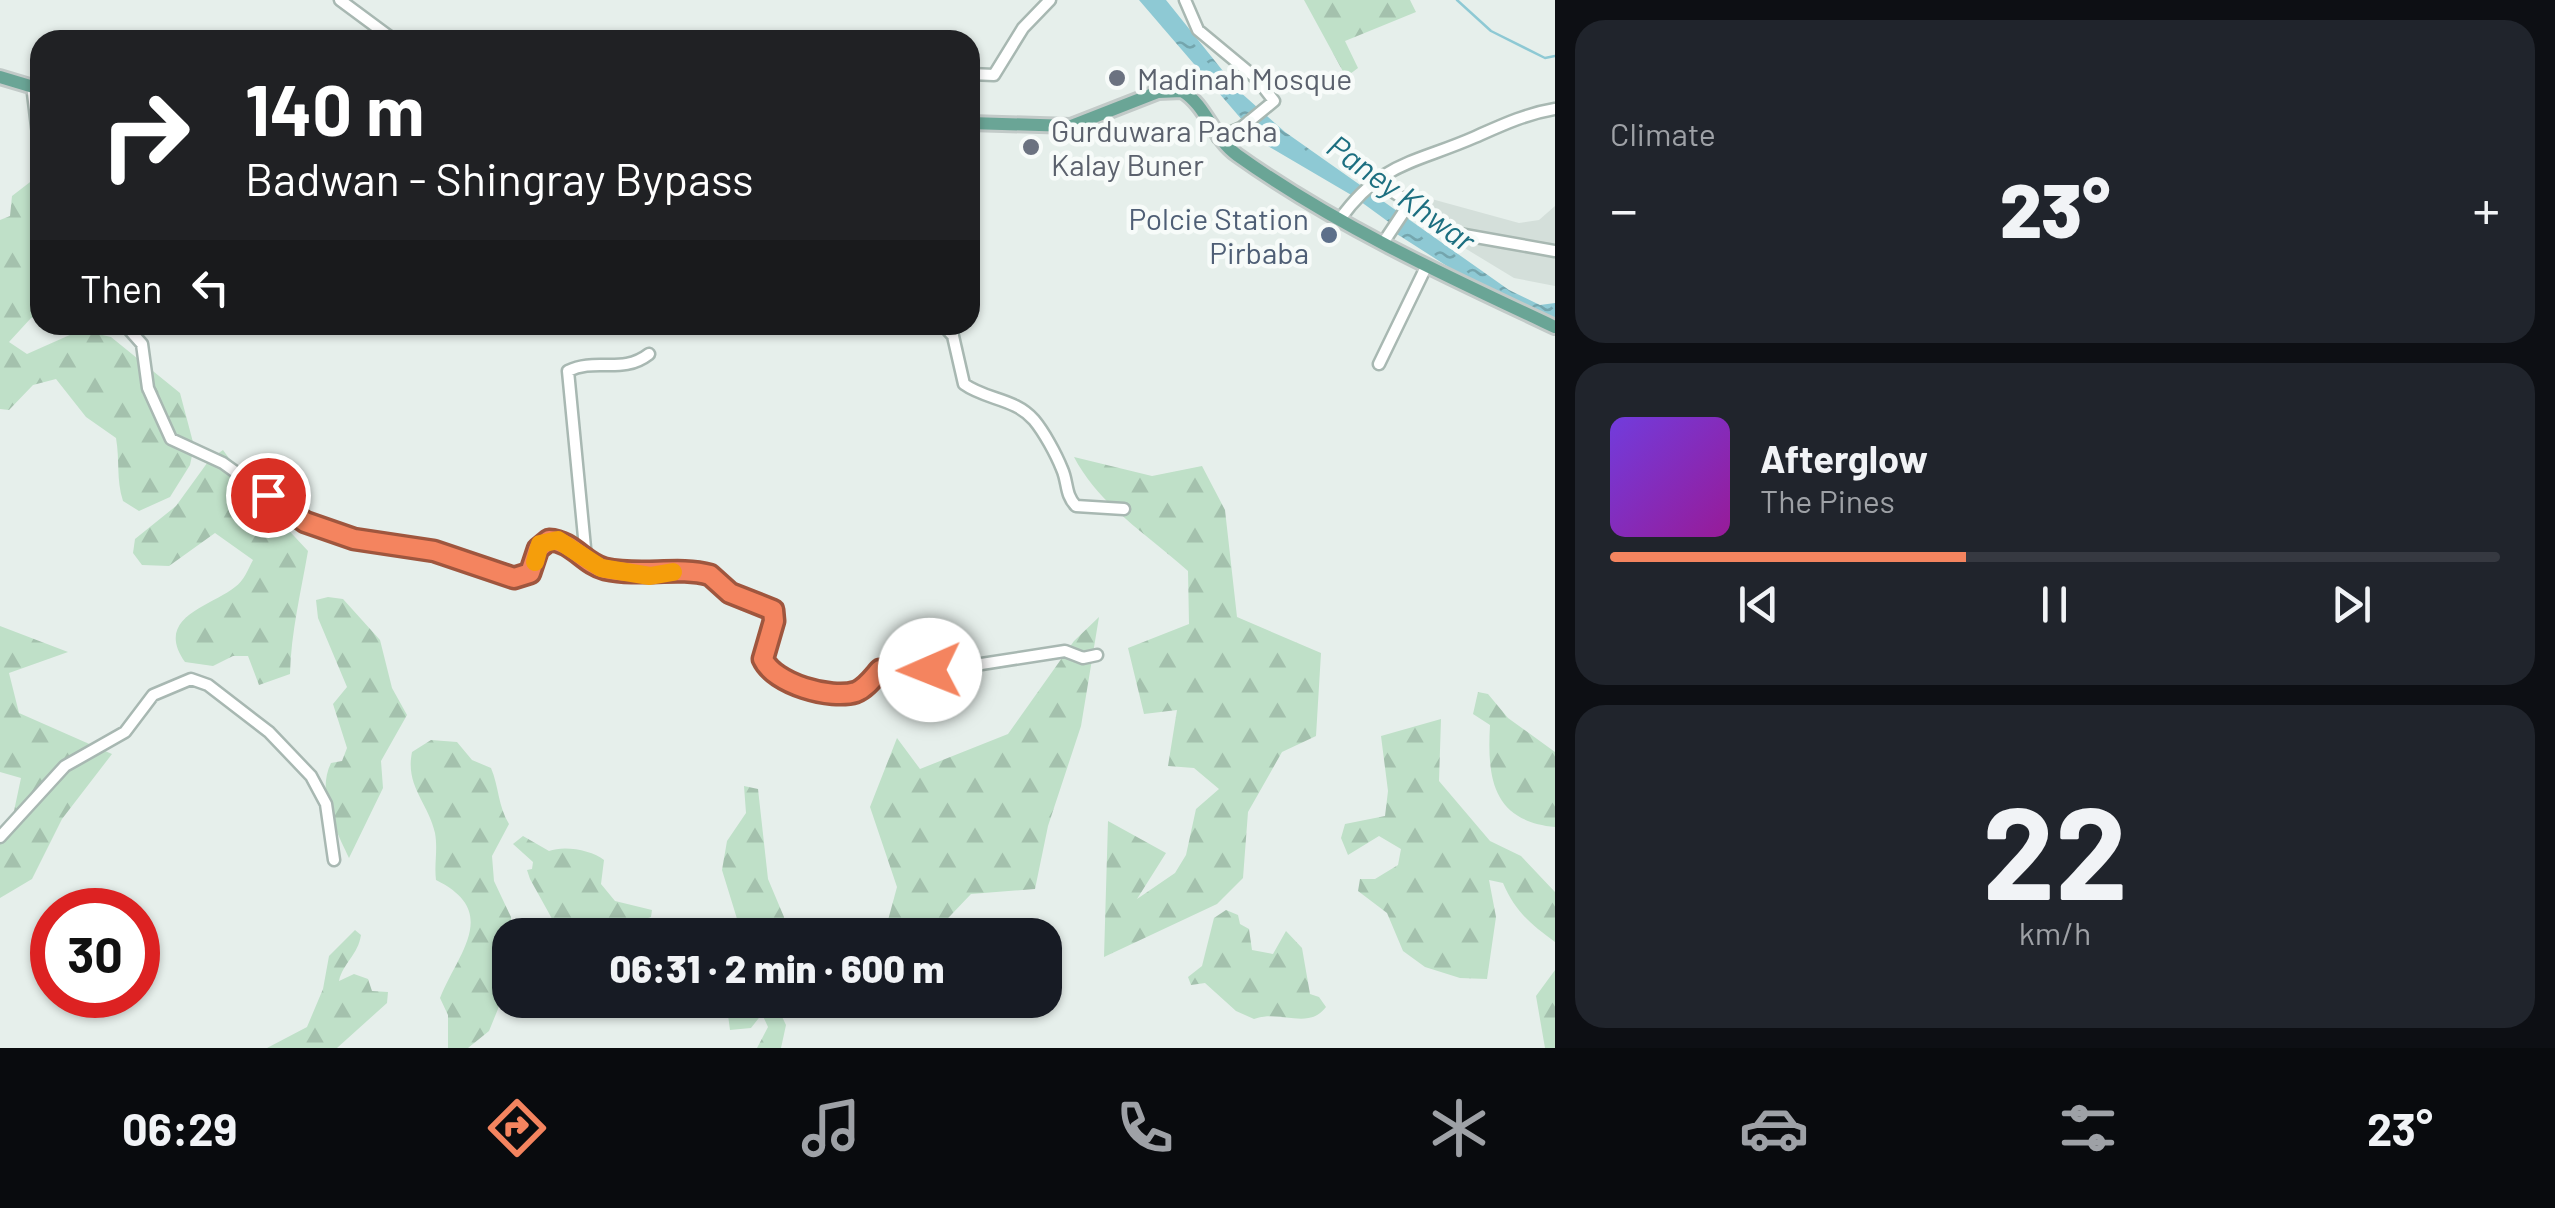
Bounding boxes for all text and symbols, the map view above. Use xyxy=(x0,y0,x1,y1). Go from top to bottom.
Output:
place label: Madinah Mosque xyxy=(1137,60,1352,96)
text: 140 m xyxy=(245,66,424,150)
marker: Madinah Mosque xyxy=(1106,67,1128,89)
icon: right xyxy=(80,70,210,200)
place label: Gurduwara Pacha Kalay Buner xyxy=(1051,112,1278,182)
text: Climate xyxy=(1610,114,1716,152)
water label: Paney Khwar xyxy=(1321,126,1485,259)
marker: Gurduwara Pacha Kalay Buner xyxy=(1020,136,1042,158)
text: Badwan - Shingray Bypass xyxy=(245,151,754,205)
text: 23° xyxy=(2000,163,2110,253)
text: − xyxy=(1610,175,1638,241)
text: + xyxy=(2472,175,2500,241)
place label: Polcie Station Pirbaba xyxy=(1129,200,1309,270)
marker: Polcie Station Pirbaba xyxy=(1318,224,1340,246)
icon: left xyxy=(183,260,238,315)
text: Then xyxy=(80,265,163,311)
text: Afterglow xyxy=(1760,435,1928,481)
pin xyxy=(226,453,311,538)
icon: arrive xyxy=(241,468,296,523)
text: The Pines xyxy=(1760,481,1895,519)
icon: previous xyxy=(1731,577,1786,632)
icon: pause xyxy=(2027,577,2082,632)
icon: next xyxy=(2324,577,2379,632)
position arrow xyxy=(878,618,982,722)
text: 22 xyxy=(1982,770,2128,926)
speed limit sign: 30 xyxy=(30,888,160,1018)
text: km/h xyxy=(2019,913,2091,951)
text: 06:31 · 2 min · 600 m xyxy=(609,945,945,991)
icon: directions xyxy=(482,1093,552,1163)
icon: music xyxy=(796,1093,866,1163)
icon: phone xyxy=(1110,1093,1180,1163)
icon: climate xyxy=(1424,1093,1494,1163)
icon: car xyxy=(1739,1093,1809,1163)
icon: filters xyxy=(2053,1093,2123,1163)
text: 06:29 xyxy=(122,1101,237,1155)
text: 23° xyxy=(2367,1101,2433,1155)

